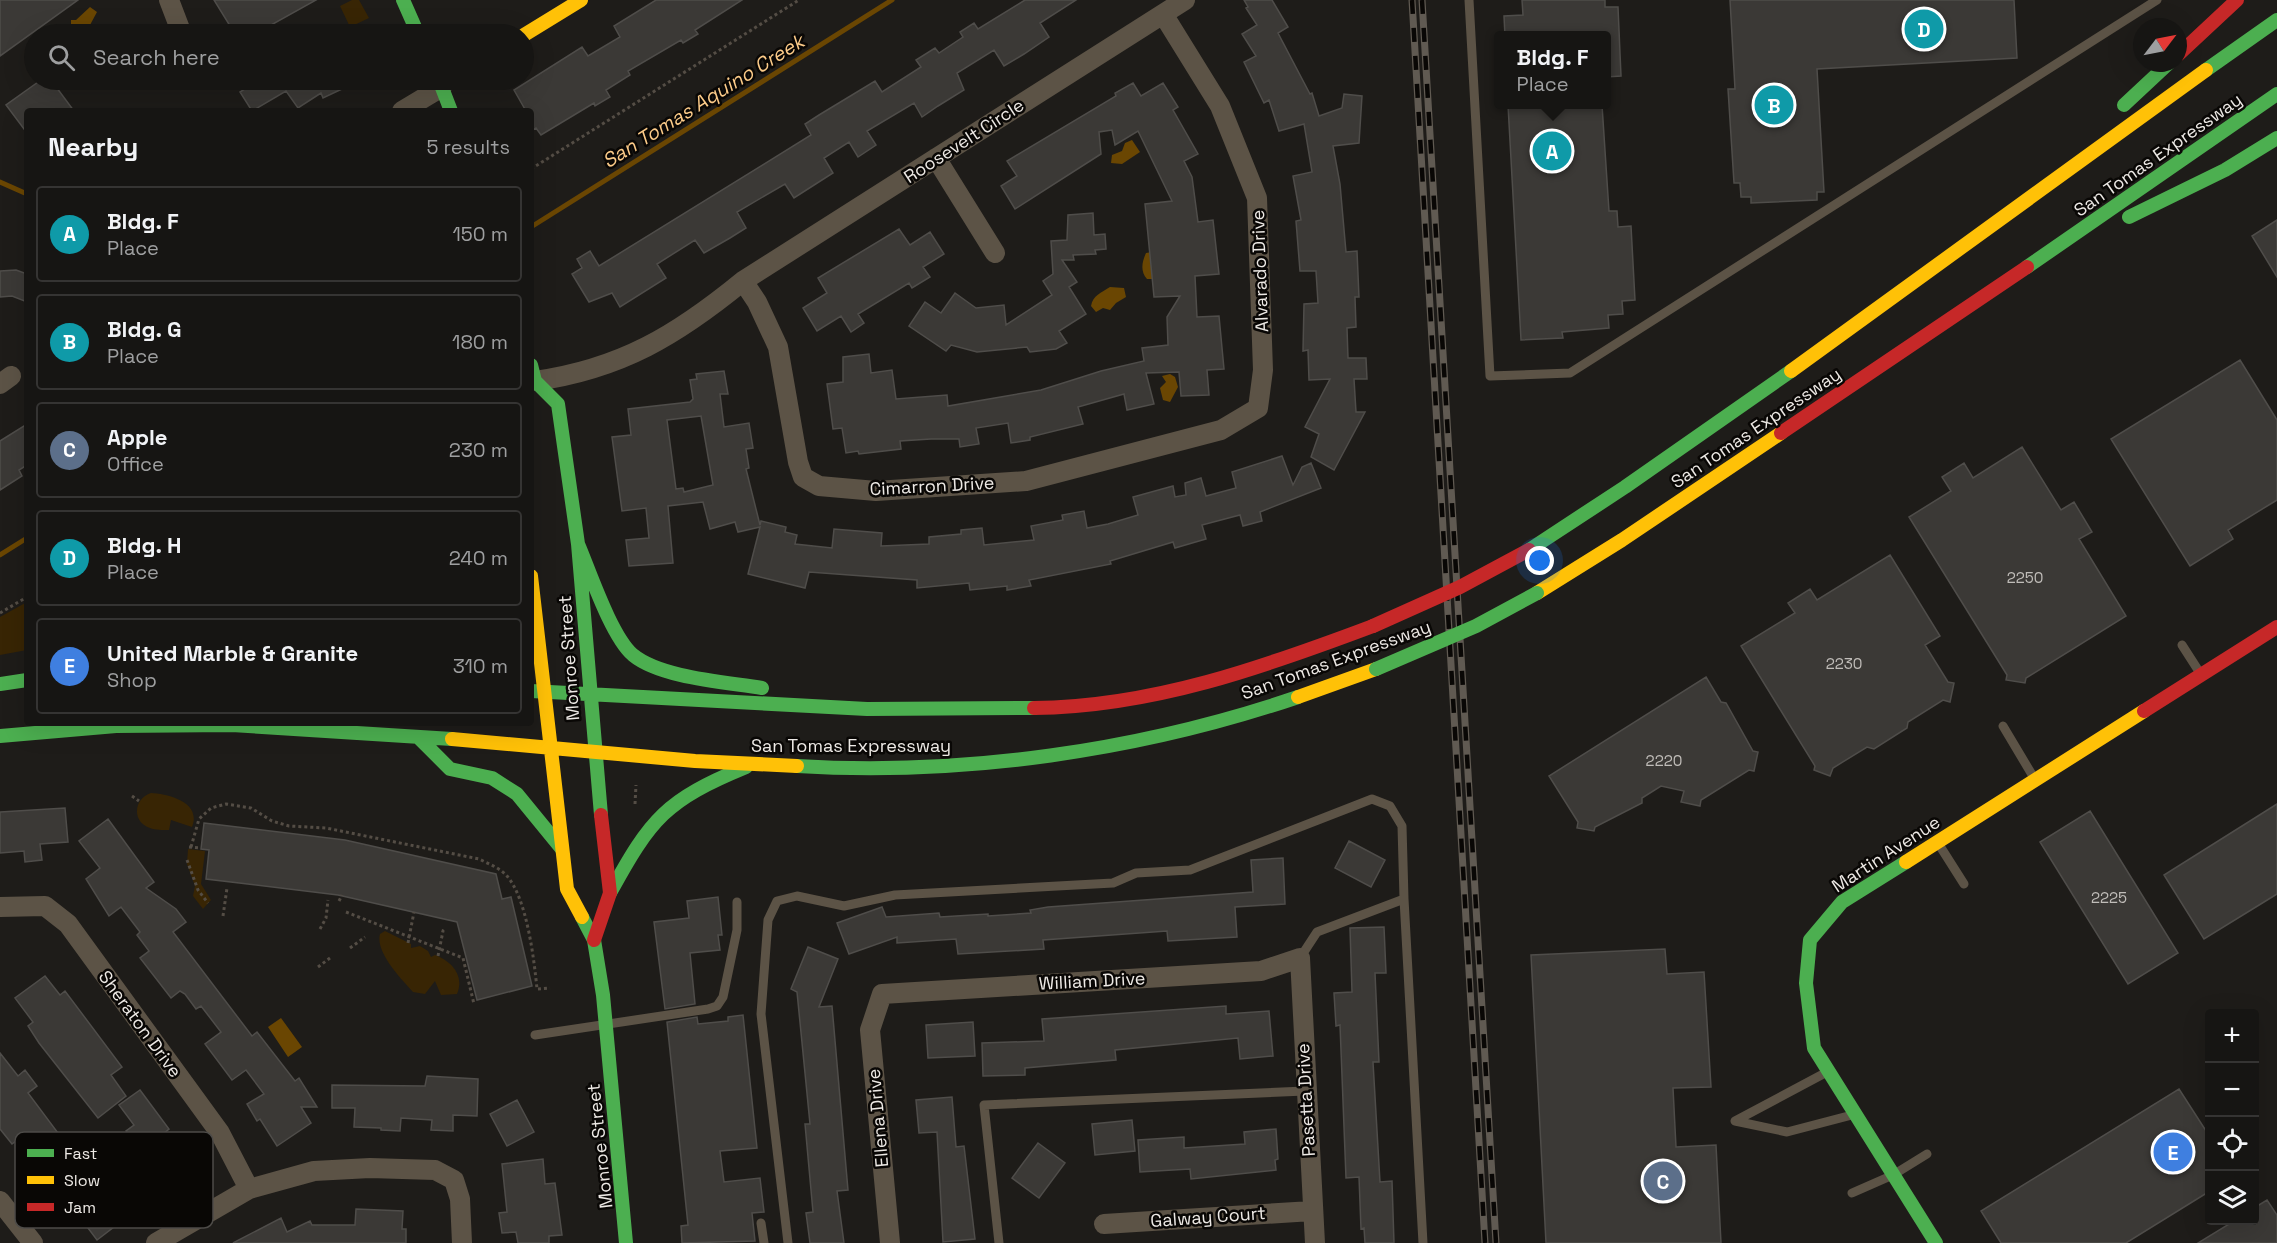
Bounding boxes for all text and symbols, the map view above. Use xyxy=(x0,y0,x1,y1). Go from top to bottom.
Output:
pin: D xyxy=(1904,6,1944,51)
north arrow xyxy=(2133,18,2187,72)
search box xyxy=(24,24,534,90)
water label: San Tomas Aquino Creek xyxy=(597,27,811,174)
popup xyxy=(1494,31,1611,109)
icon: search xyxy=(45,41,78,74)
text: Search here xyxy=(93,43,220,71)
text: Bldg. F xyxy=(1517,43,1588,71)
text: Place xyxy=(1517,71,1569,97)
pin: B xyxy=(1754,82,1794,128)
street label: San Tomas Expressway xyxy=(2069,88,2246,221)
street label: Roosevelt Circle xyxy=(899,93,1028,188)
pin: A xyxy=(1532,128,1572,174)
text: Nearby xyxy=(48,130,138,164)
text: 5 results xyxy=(426,134,510,160)
text: Bldg. F xyxy=(107,207,179,235)
street label: Alvarado Drive xyxy=(1246,209,1273,333)
text: A xyxy=(63,221,76,247)
text: 150 m xyxy=(453,221,508,247)
text: Place xyxy=(107,235,159,261)
text: Bldg. G xyxy=(107,315,182,343)
text: B xyxy=(63,329,76,355)
text: 180 m xyxy=(452,329,508,355)
text: Place xyxy=(107,343,159,369)
street label: San Tomas Expressway xyxy=(1666,362,1845,493)
text: Apple xyxy=(107,423,168,451)
text: C xyxy=(63,437,76,463)
text: 230 m xyxy=(449,437,508,463)
text: Office xyxy=(107,451,164,477)
street label: Cimarron Drive xyxy=(869,471,995,500)
text: Bldg. H xyxy=(107,531,181,559)
text: D xyxy=(63,545,76,571)
text: 240 m xyxy=(449,545,508,571)
your location xyxy=(1525,546,1554,575)
text: Place xyxy=(107,559,159,585)
house number: 2250 xyxy=(2007,568,2043,587)
street label: Monroe Street xyxy=(553,595,584,721)
street label: San Tomas Expressway xyxy=(1238,615,1434,705)
text: United Marble & Granite xyxy=(107,639,358,667)
text: E xyxy=(64,653,75,679)
text: 310 m xyxy=(453,653,508,679)
house number: 2230 xyxy=(1826,654,1862,673)
text: Shop xyxy=(107,667,157,693)
street label: San Tomas Expressway xyxy=(751,734,951,757)
house number: 2220 xyxy=(1646,751,1682,770)
street label: Martin Avenue xyxy=(1827,810,1944,897)
house number: 2225 xyxy=(2091,888,2127,907)
street label: Sheraton Drive xyxy=(94,966,187,1082)
street label: William Drive xyxy=(1038,966,1146,995)
map controls xyxy=(2205,1009,2259,1225)
button: + xyxy=(2205,1009,2259,1063)
street label: Pasetta Drive xyxy=(1291,1043,1320,1157)
button: − xyxy=(2205,1063,2259,1117)
street label: Ellena Drive xyxy=(862,1068,893,1168)
street label: Monroe Street xyxy=(582,1082,618,1210)
button: locate xyxy=(2205,1117,2259,1171)
pin: E xyxy=(2154,1130,2192,1174)
legend xyxy=(15,1132,213,1228)
text: Fast xyxy=(64,1143,97,1164)
pin: C xyxy=(1644,1158,1682,1204)
text: Slow xyxy=(64,1170,100,1191)
button: layers xyxy=(2205,1171,2259,1225)
text: Jam xyxy=(64,1197,96,1218)
street label: Galway Court xyxy=(1150,1201,1266,1232)

